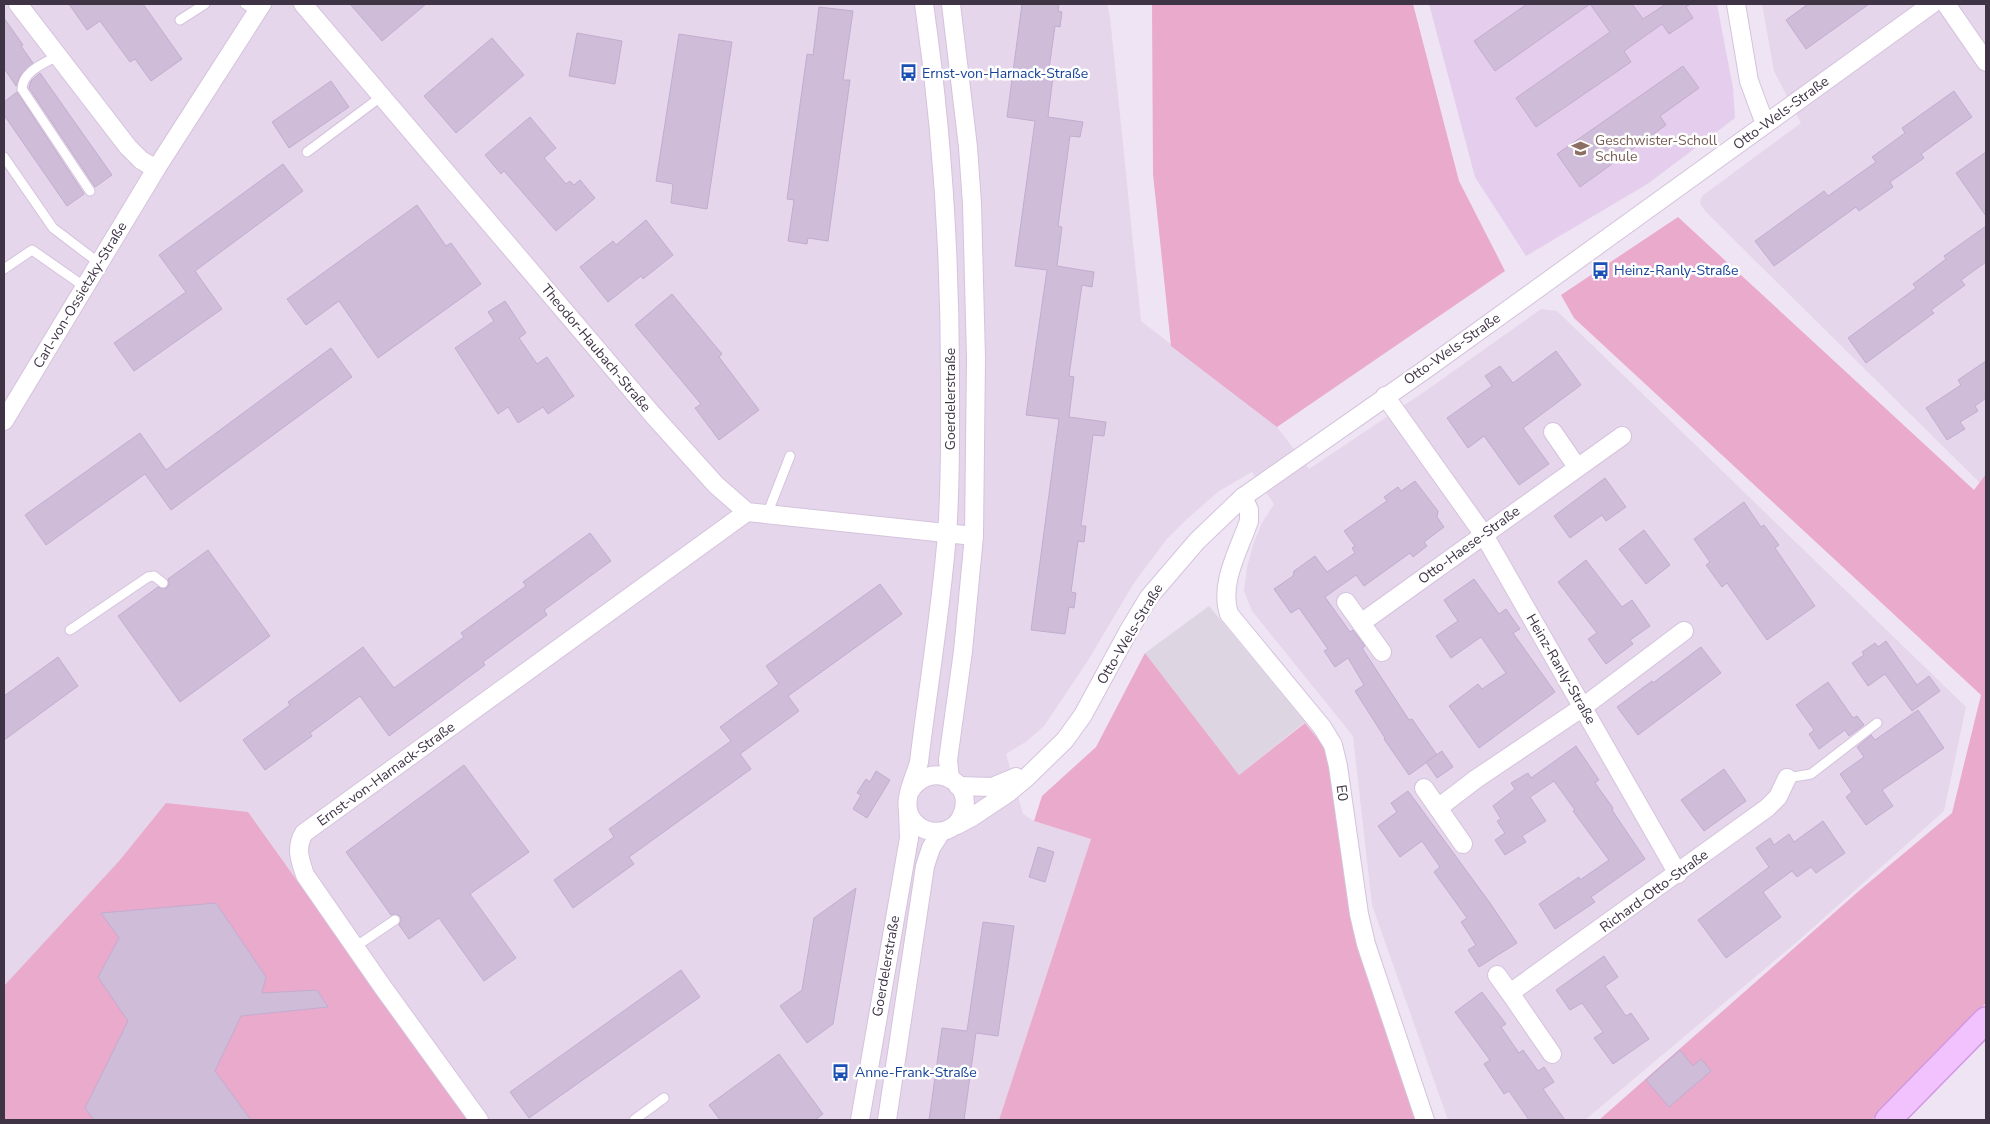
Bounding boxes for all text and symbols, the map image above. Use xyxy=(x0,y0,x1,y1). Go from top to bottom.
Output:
bus stop icon: Ernst-von-Harnack-Straße xyxy=(898,63,918,83)
place label: Ernst-von-Harnack-Straße xyxy=(922,64,1088,83)
street label: Otto-Wels-Straße xyxy=(1729,72,1833,154)
place label: Geschwister-Scholl Schule xyxy=(1595,131,1718,166)
school or university icon: Geschwister-Scholl Schule xyxy=(1571,138,1591,158)
street label: Carl-von-Ossietzky-Straße xyxy=(29,218,131,372)
bus stop icon: Heinz-Ranly-Straße xyxy=(1590,260,1610,280)
place label: Heinz-Ranly-Straße xyxy=(1614,261,1738,280)
street label: Theodor-Haubach-Straße xyxy=(537,280,655,416)
street label: Otto-Wels-Straße xyxy=(1400,309,1504,389)
street label: Goerdelerstraße xyxy=(941,348,960,450)
street label: Otto-Haese-Straße xyxy=(1414,502,1524,588)
street label: Otto-Wels-Straße xyxy=(1093,580,1167,688)
street label: Heinz-Ranly-Straße xyxy=(1522,610,1600,728)
street label: Ernst-von-Harnack-Straße xyxy=(313,718,459,830)
street label: E0 xyxy=(1331,783,1353,803)
street label: Richard-Otto-Straße xyxy=(1596,845,1712,937)
street label: Goerdelerstraße xyxy=(868,914,904,1018)
bus stop icon: Anne-Frank-Straße xyxy=(831,1062,851,1082)
place label: Anne-Frank-Straße xyxy=(855,1063,977,1082)

